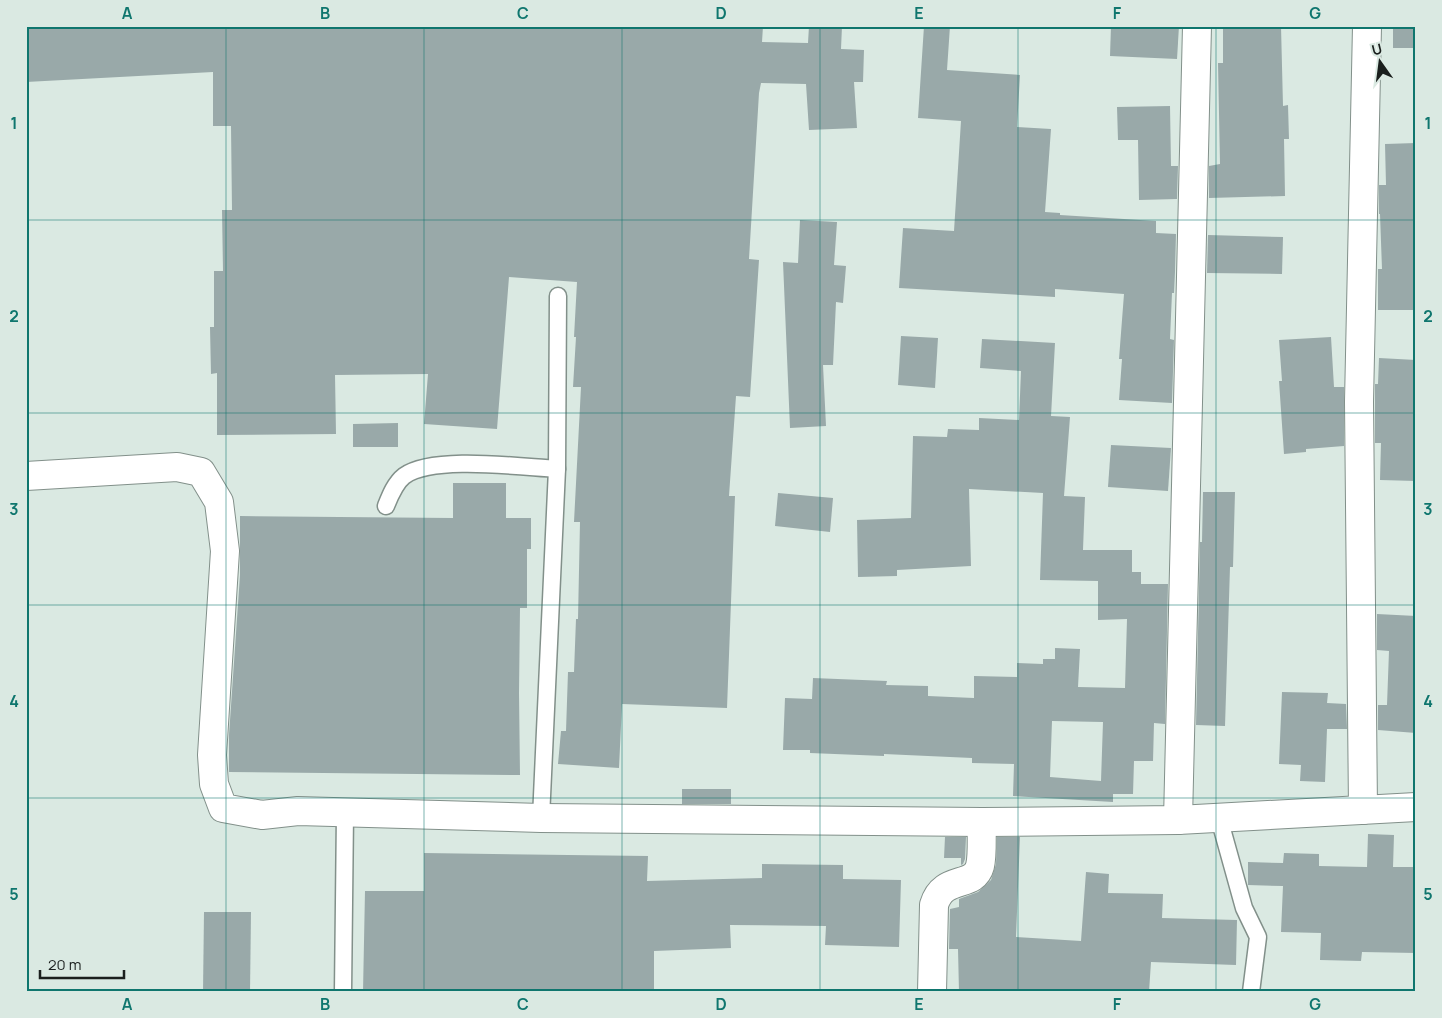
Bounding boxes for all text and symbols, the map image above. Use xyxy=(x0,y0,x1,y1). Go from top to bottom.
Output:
text: A xyxy=(122,2,133,24)
text: B xyxy=(320,2,330,24)
text: C xyxy=(517,2,529,24)
text: D xyxy=(715,2,727,24)
text: E xyxy=(914,2,924,24)
text: F xyxy=(1113,2,1122,24)
text: G xyxy=(1309,2,1321,24)
north arrow xyxy=(1354,38,1404,88)
text: U xyxy=(1370,38,1384,59)
text: 1 xyxy=(10,112,18,134)
text: 1 xyxy=(1424,112,1432,134)
text: 2 xyxy=(9,305,19,327)
text: 2 xyxy=(1423,305,1433,327)
text: 3 xyxy=(9,498,19,520)
text: 3 xyxy=(1423,498,1433,520)
text: 4 xyxy=(9,690,19,712)
text: 4 xyxy=(1423,690,1433,712)
text: 5 xyxy=(9,883,19,905)
text: 5 xyxy=(1423,883,1433,905)
scale bar xyxy=(40,948,124,980)
text: 20 m xyxy=(48,954,81,975)
text: A xyxy=(122,993,133,1015)
text: B xyxy=(320,993,330,1015)
text: C xyxy=(517,993,529,1015)
text: D xyxy=(715,993,727,1015)
text: E xyxy=(914,993,924,1015)
text: F xyxy=(1113,993,1122,1015)
text: G xyxy=(1309,993,1321,1015)

